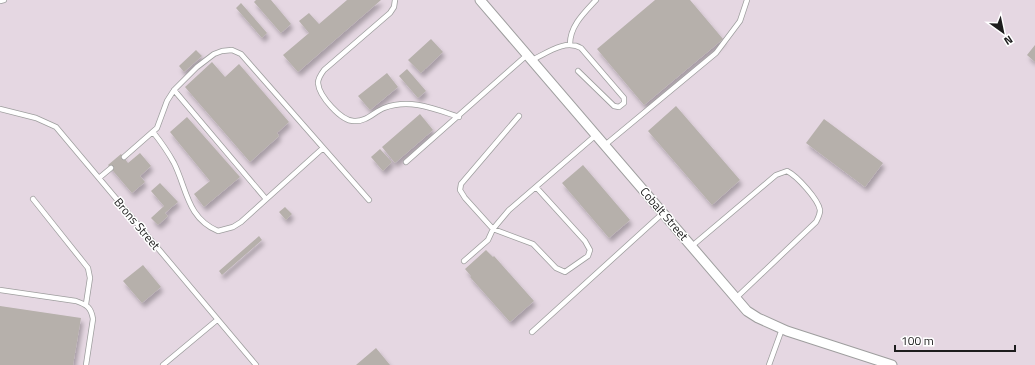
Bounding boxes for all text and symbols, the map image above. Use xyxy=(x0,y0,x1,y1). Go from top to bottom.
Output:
north arrow xyxy=(983,12,1023,52)
text: N xyxy=(1001,32,1016,49)
street label: Cobalt Street xyxy=(636,183,694,245)
street label: Brons Street xyxy=(110,193,166,255)
scale bar xyxy=(895,327,1015,353)
text: 100 m xyxy=(901,331,934,350)

